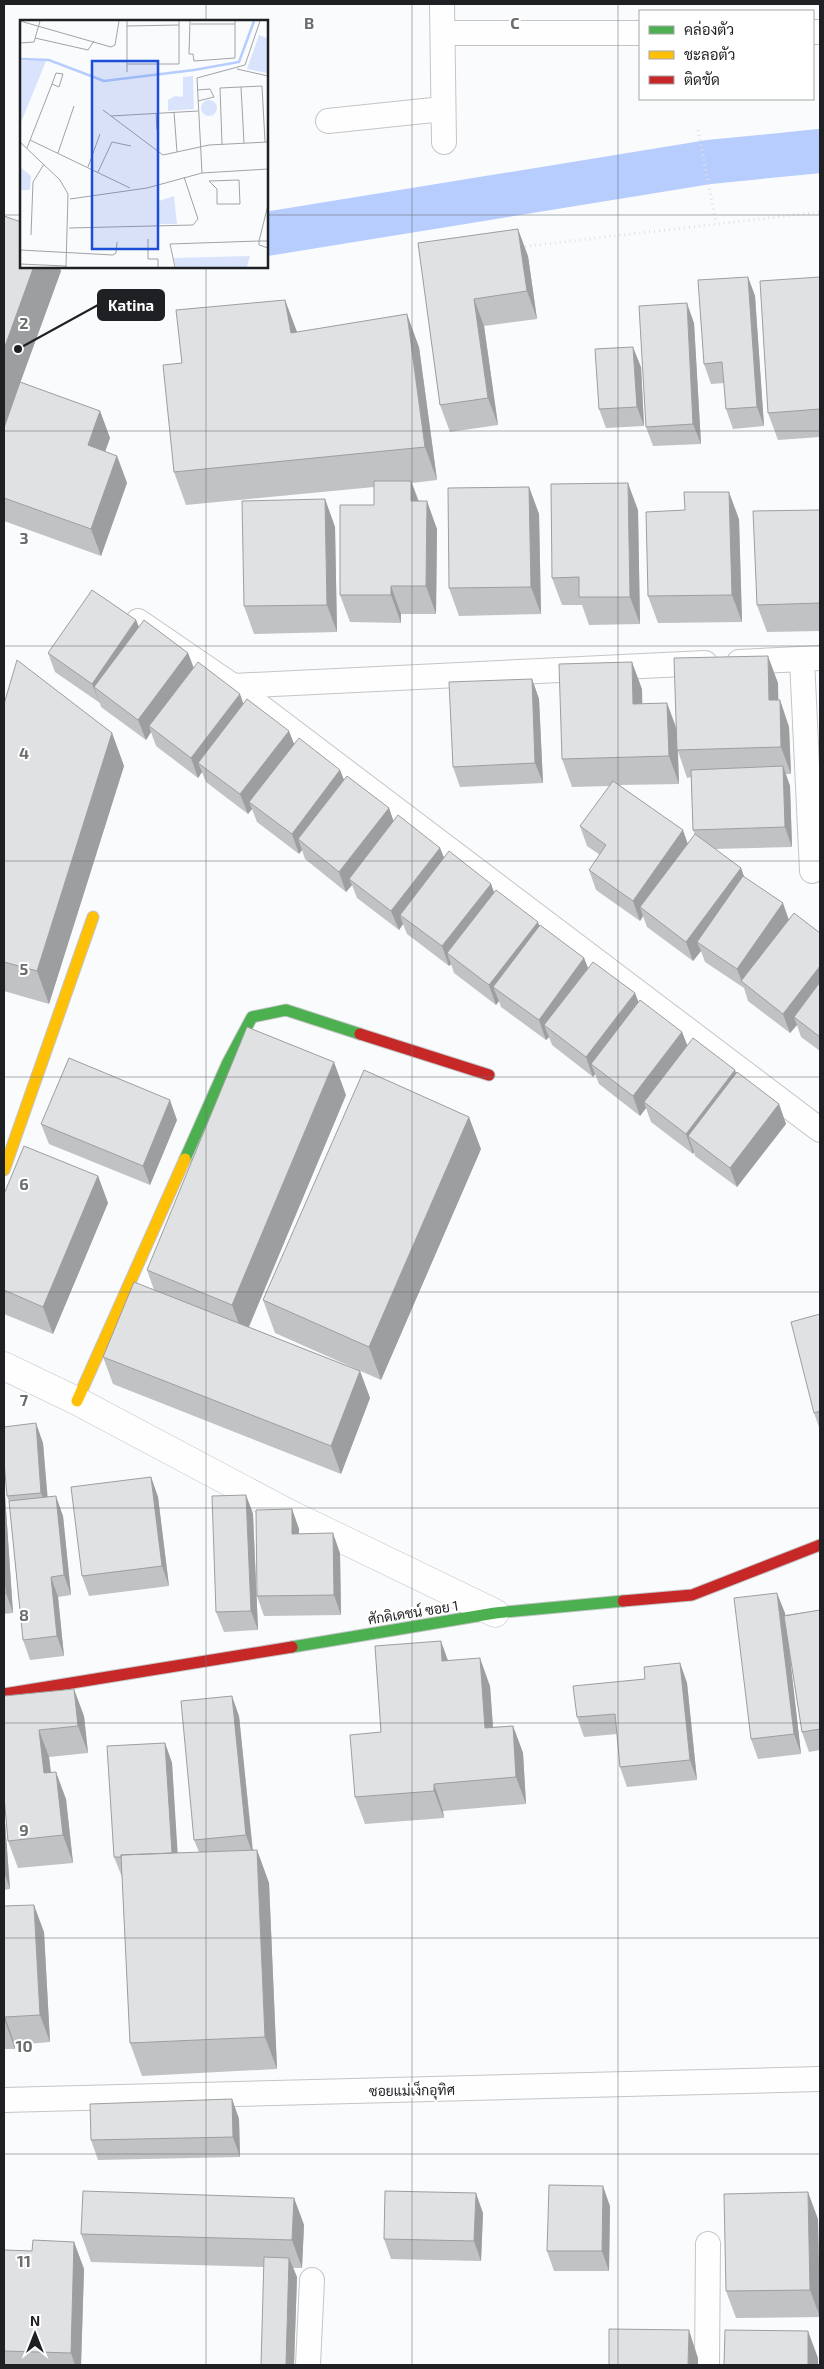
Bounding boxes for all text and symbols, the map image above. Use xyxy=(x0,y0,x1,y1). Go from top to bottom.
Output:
legend xyxy=(639,10,814,100)
text: B xyxy=(304,13,314,32)
text: C xyxy=(510,13,520,32)
inset map xyxy=(20,20,268,268)
text: คล่องตัว xyxy=(684,20,734,38)
text: ชะลอตัว xyxy=(684,45,735,63)
text: ติดขัด xyxy=(684,70,720,88)
callout: Katina xyxy=(98,290,164,320)
text: Katina xyxy=(108,296,154,314)
text: 2 xyxy=(19,313,29,332)
text: 3 xyxy=(19,528,29,547)
text: 4 xyxy=(19,743,29,762)
text: 5 xyxy=(20,959,29,978)
text: 6 xyxy=(19,1174,29,1193)
text: 7 xyxy=(20,1390,29,1409)
street label: ศักดิเดชน์ ซอย 1 xyxy=(366,1596,460,1628)
text: 8 xyxy=(19,1605,29,1624)
text: 9 xyxy=(19,1820,29,1839)
text: 10 xyxy=(15,2036,33,2055)
street label: ซอยแม่เง็กอุทิศ xyxy=(369,2081,455,2101)
text: 11 xyxy=(17,2251,31,2270)
north arrow xyxy=(10,2309,60,2359)
text: N xyxy=(30,2312,40,2329)

